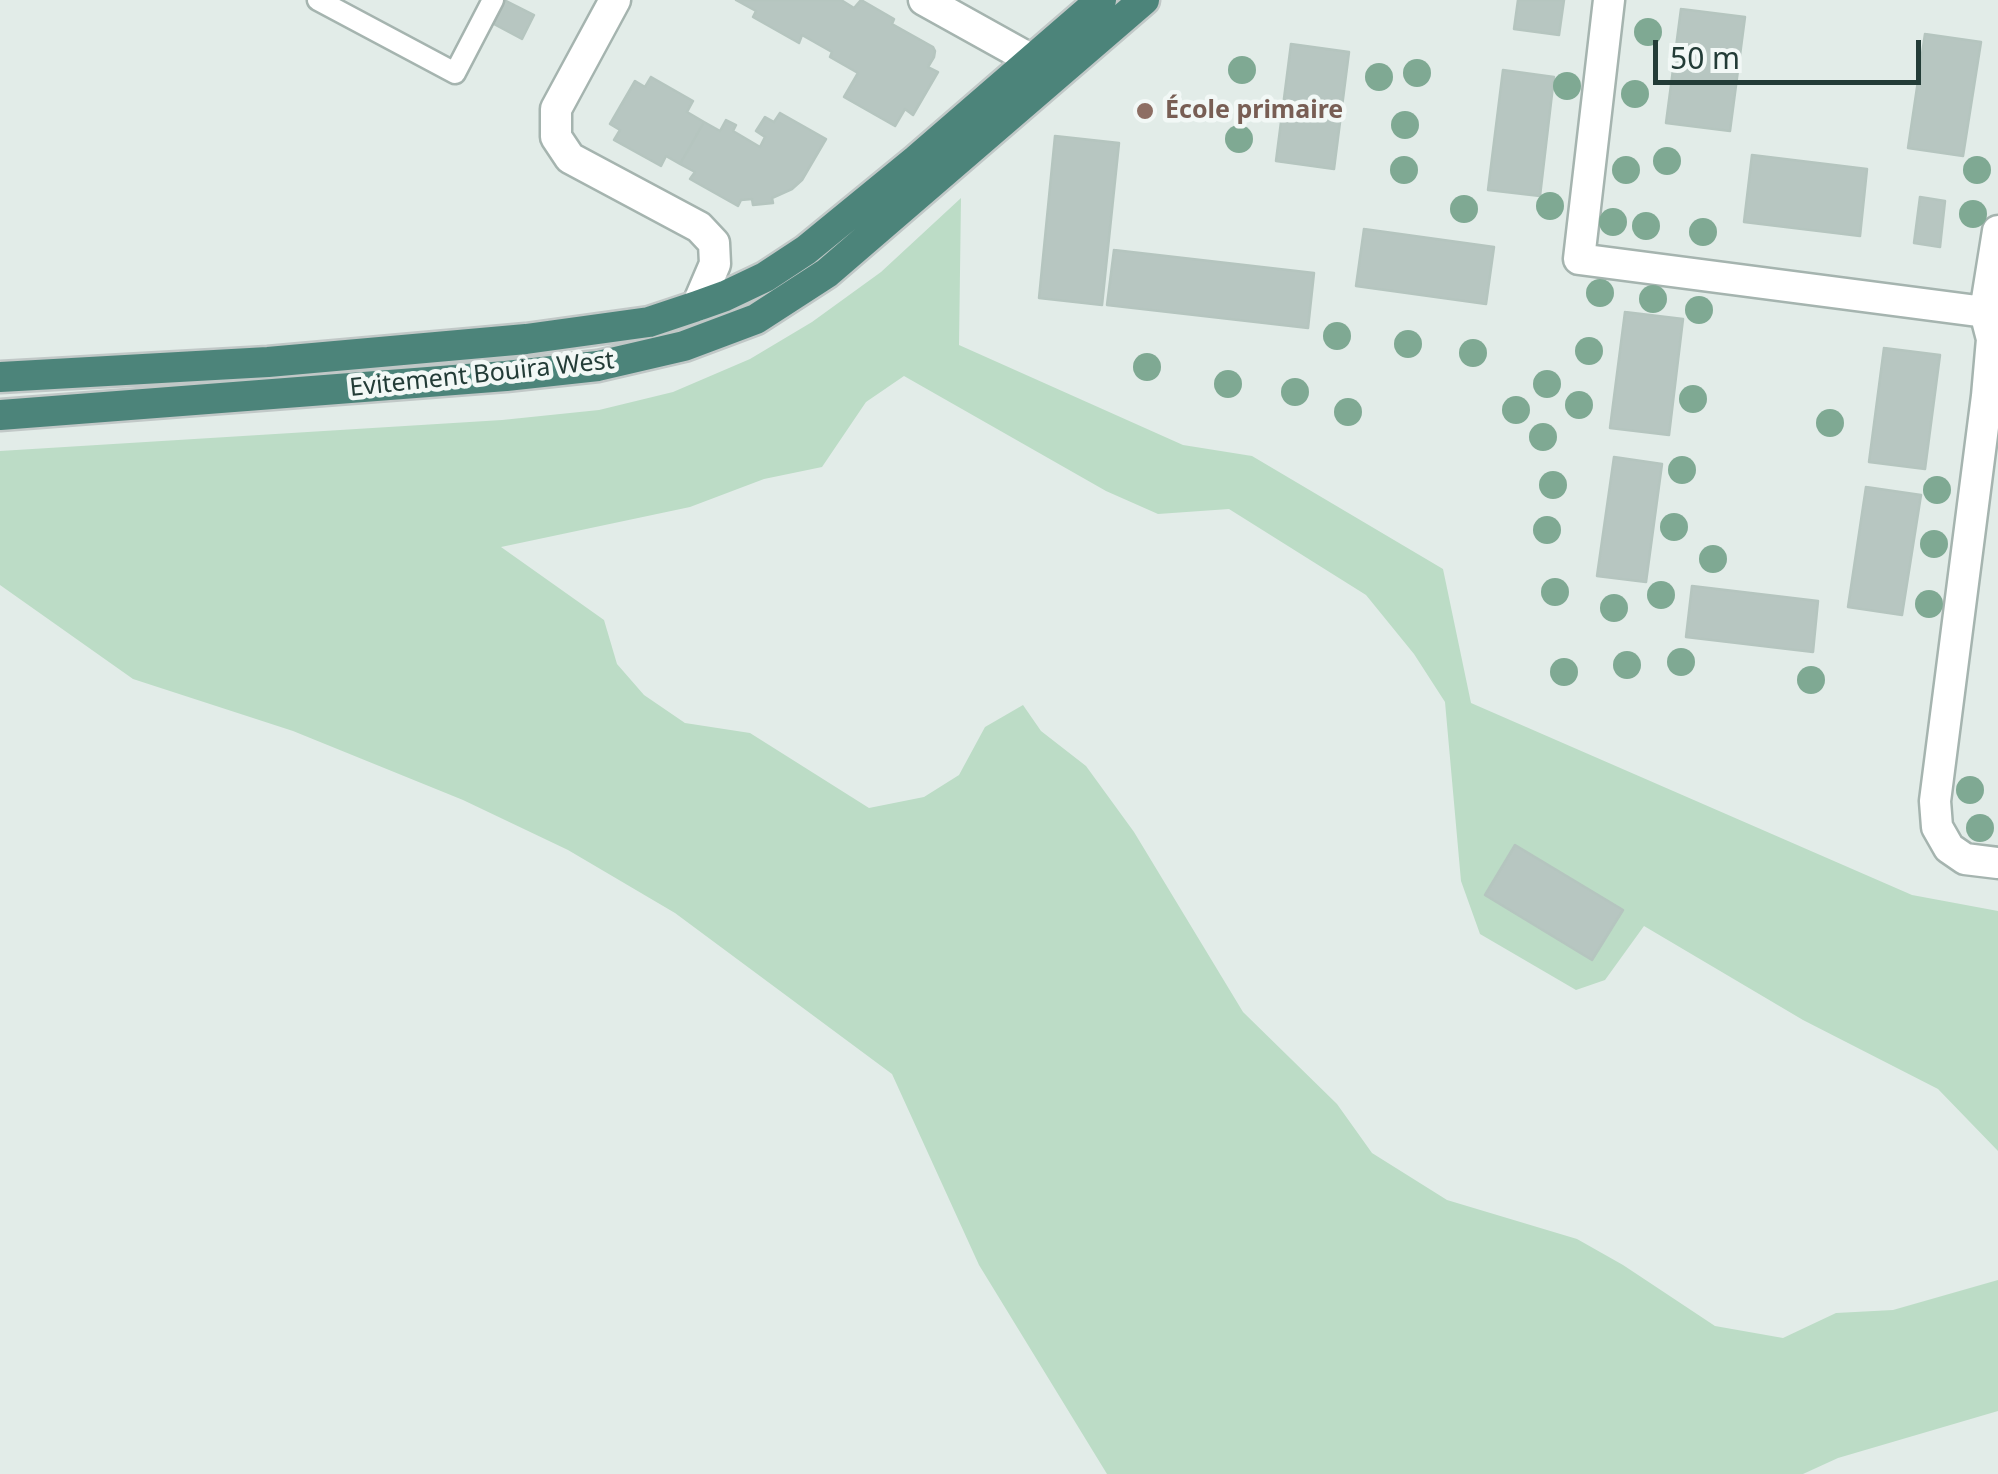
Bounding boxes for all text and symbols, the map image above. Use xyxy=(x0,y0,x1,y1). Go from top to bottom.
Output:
scale bar xyxy=(1658,20,1926,82)
text: 50 m xyxy=(1670,37,1740,78)
place label: École primaire xyxy=(1165,96,1343,126)
marker: École primaire xyxy=(1134,100,1156,122)
street label: Evitement Bouira West xyxy=(348,346,616,404)

